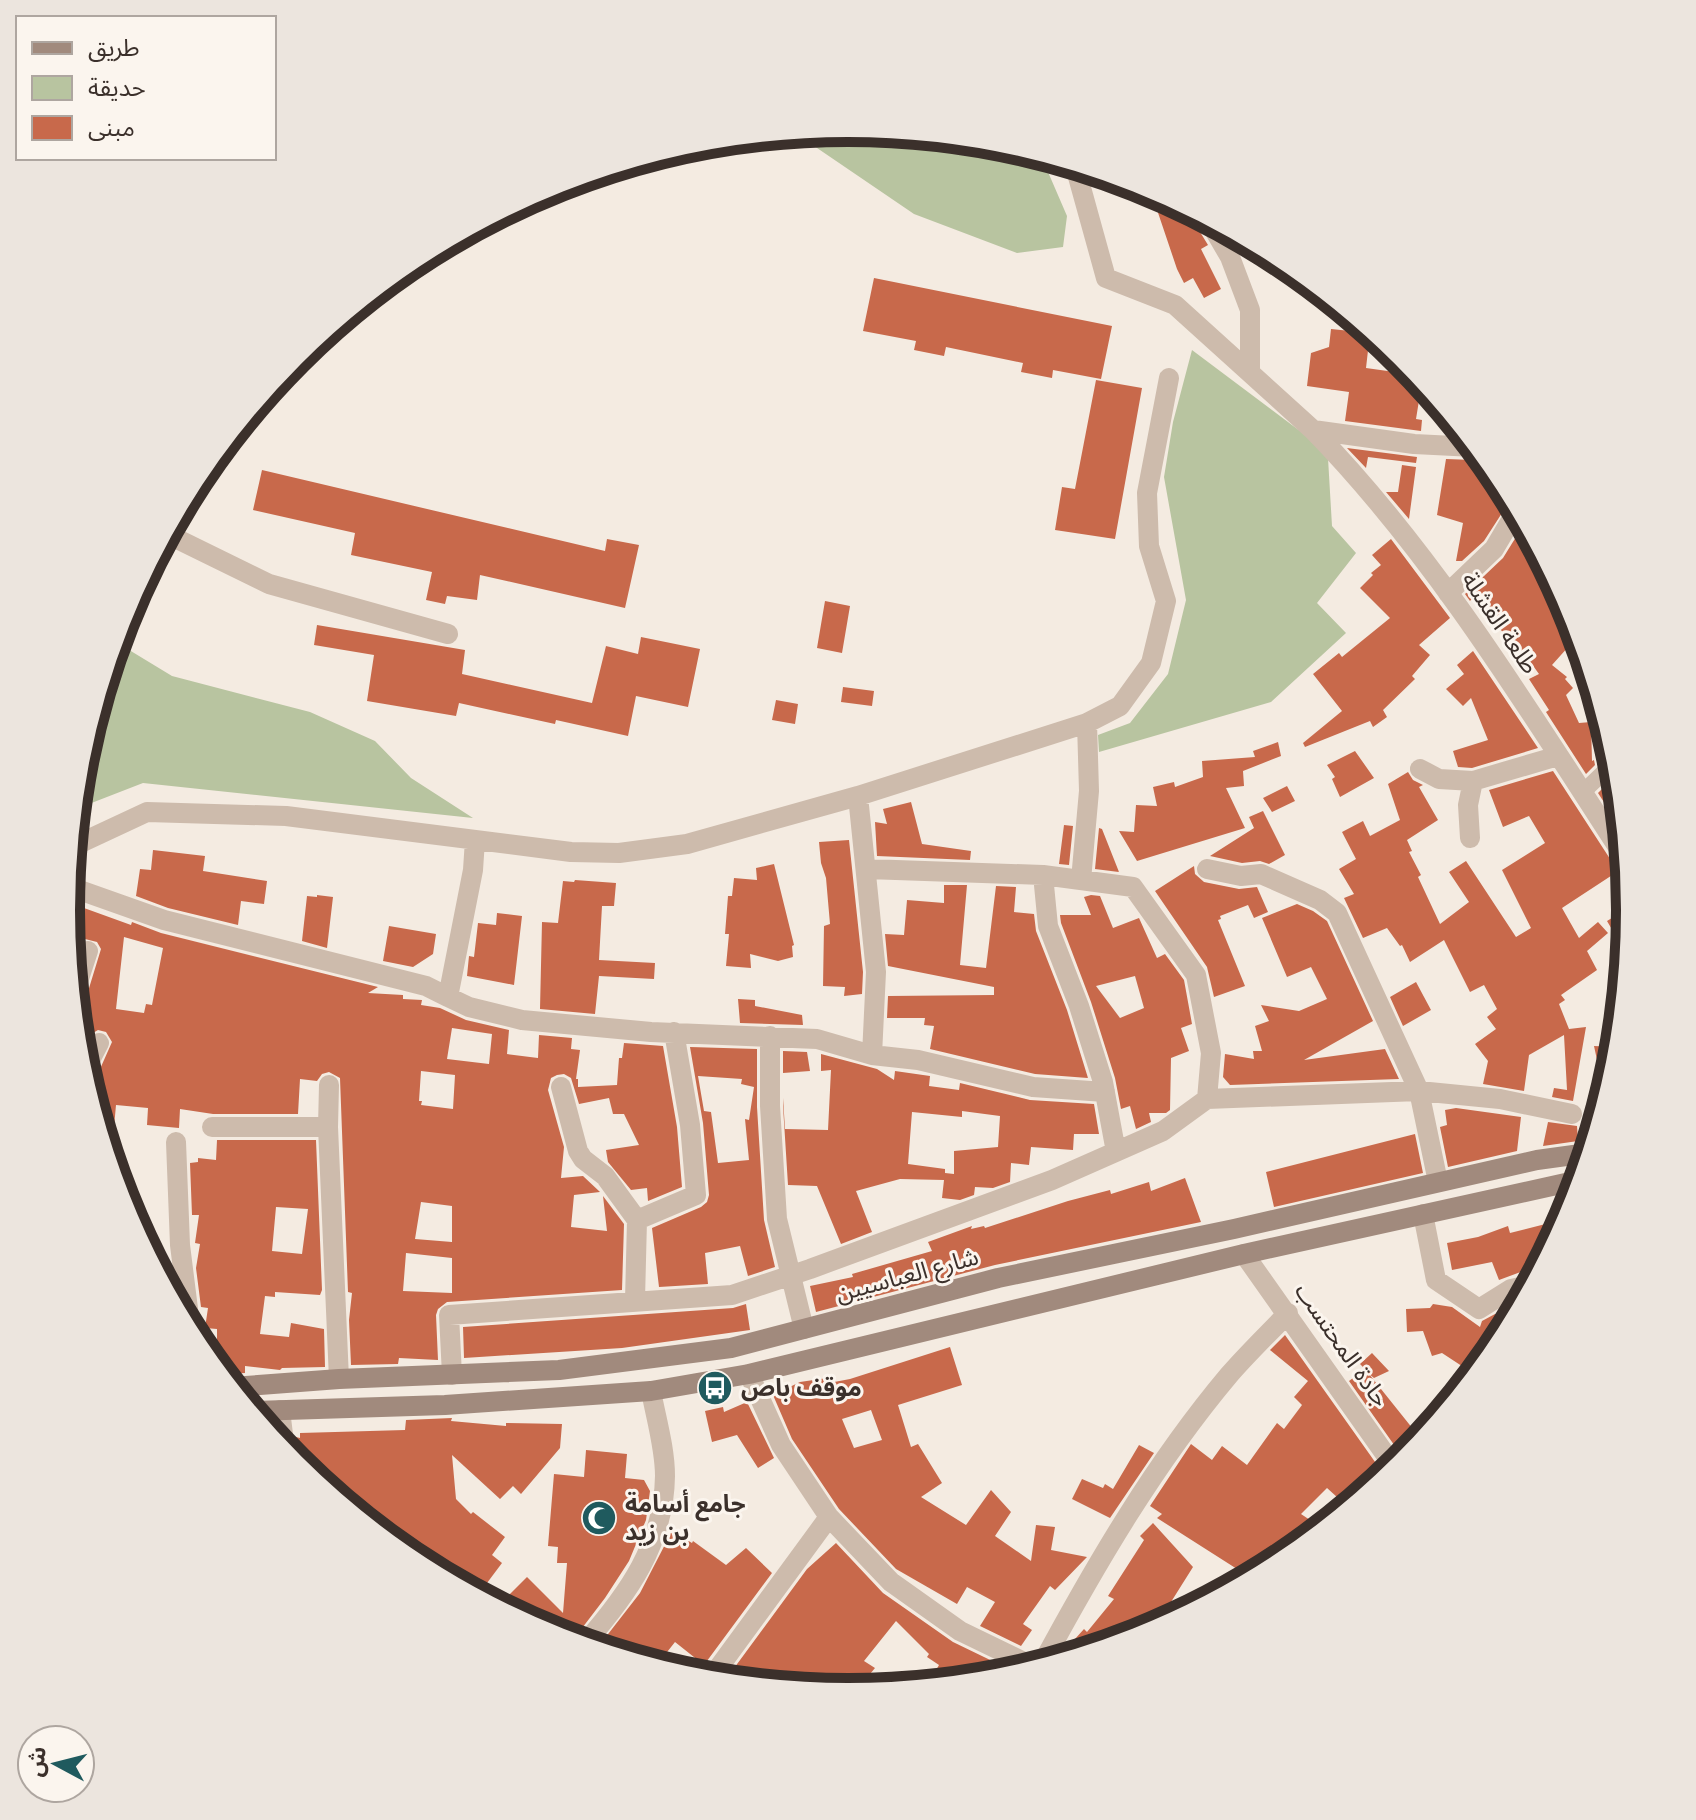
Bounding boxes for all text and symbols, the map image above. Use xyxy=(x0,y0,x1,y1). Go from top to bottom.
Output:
legend xyxy=(16,16,276,160)
text: طريق xyxy=(88,34,140,63)
text: حديقة xyxy=(88,74,146,102)
text: مبنى xyxy=(88,114,135,142)
street label: طلعة القشلة xyxy=(1456,567,1544,679)
street label: شارع العباسيين xyxy=(833,1242,982,1310)
street label: جادة المحتسب xyxy=(1289,1278,1395,1412)
bus stop icon: موقف باص xyxy=(696,1369,734,1407)
place label: موقف باص xyxy=(741,1374,862,1402)
place label: جامع أسامة بن زيد xyxy=(625,1489,746,1546)
mosque icon: جامع أسامة بن زيد xyxy=(580,1499,618,1537)
north arrow xyxy=(16,1724,96,1804)
text: ش xyxy=(22,1745,51,1778)

